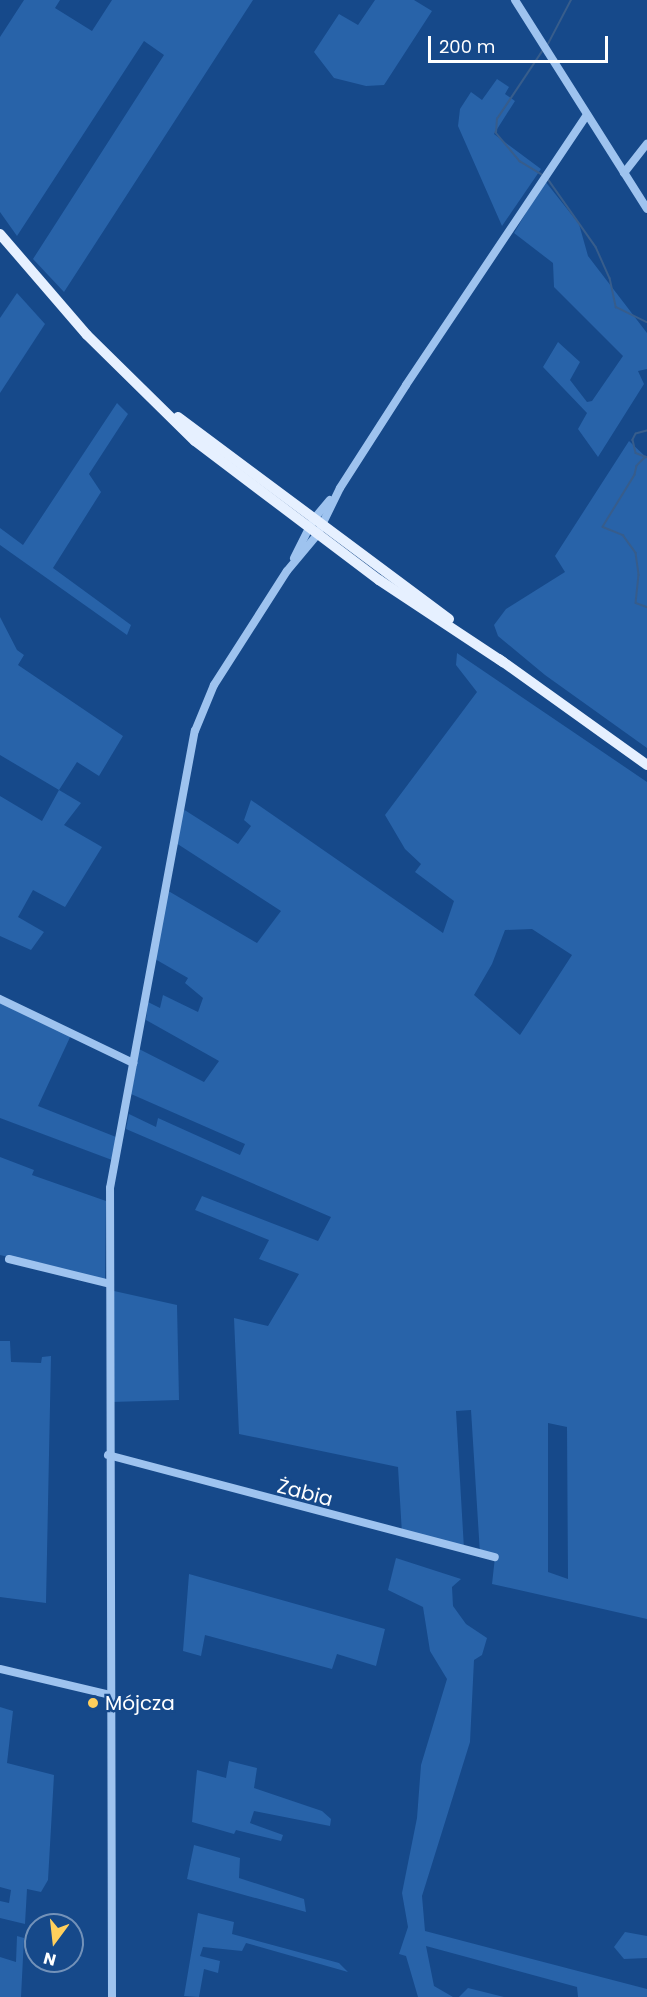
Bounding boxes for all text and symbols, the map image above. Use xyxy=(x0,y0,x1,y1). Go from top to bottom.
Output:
scale bar xyxy=(431,24,611,62)
text: 200 m xyxy=(439,34,495,59)
street label: Żabia xyxy=(275,1474,335,1512)
place label: Mójcza xyxy=(105,1691,175,1715)
marker: Mójcza xyxy=(86,1696,100,1710)
north arrow xyxy=(24,1913,84,1973)
text: N xyxy=(41,1946,59,1972)

